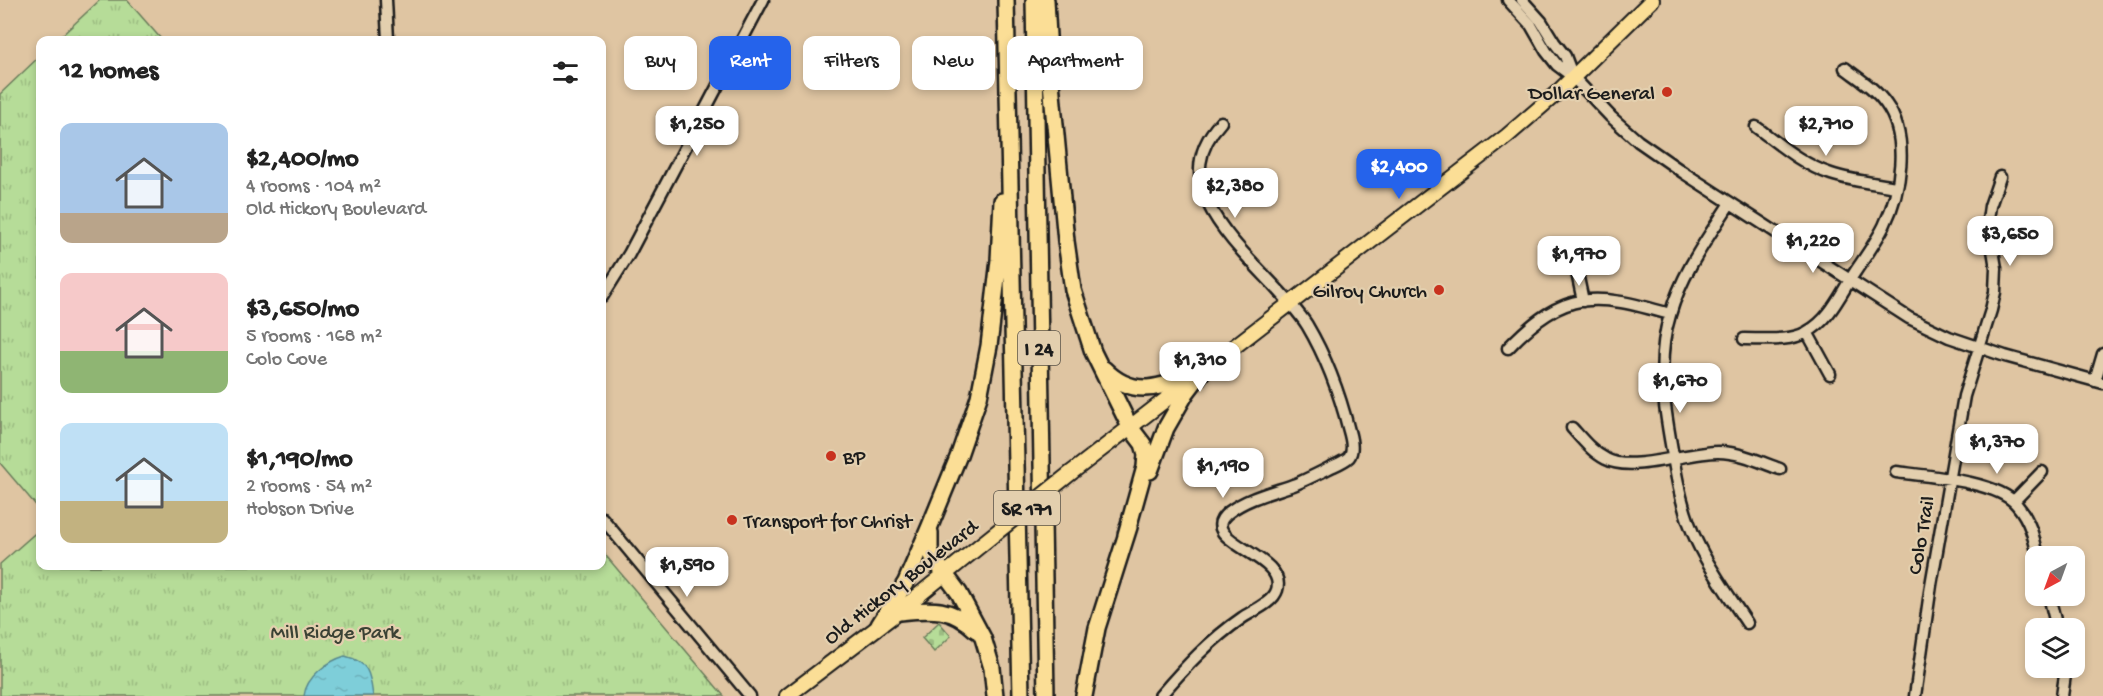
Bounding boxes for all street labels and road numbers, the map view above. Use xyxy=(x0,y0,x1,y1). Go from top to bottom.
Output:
road number: I 24 xyxy=(1018,331,1060,365)
road number: SR 171 xyxy=(994,491,1060,525)
street label: Colo Trail xyxy=(1904,494,1943,577)
street label: Old Hickory Boulevard xyxy=(820,515,986,652)

